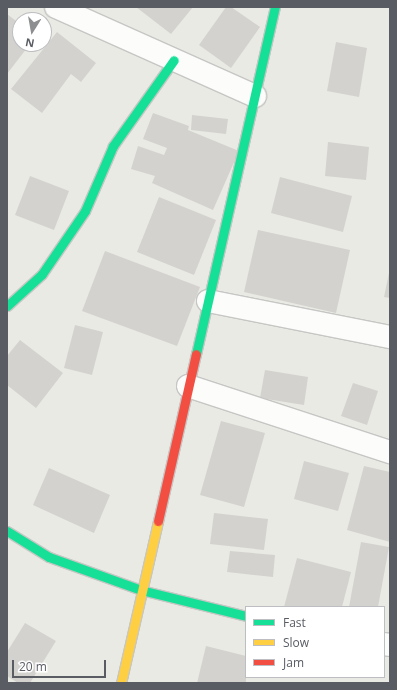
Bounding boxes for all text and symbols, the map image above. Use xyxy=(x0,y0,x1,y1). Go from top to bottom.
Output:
north arrow xyxy=(12,12,52,52)
text: N xyxy=(24,35,36,52)
legend xyxy=(245,606,385,678)
text: Fast xyxy=(283,614,306,631)
text: Slow xyxy=(283,634,309,651)
scale bar xyxy=(14,652,108,678)
text: Jam xyxy=(283,654,304,671)
text: 20 m xyxy=(19,658,47,675)

